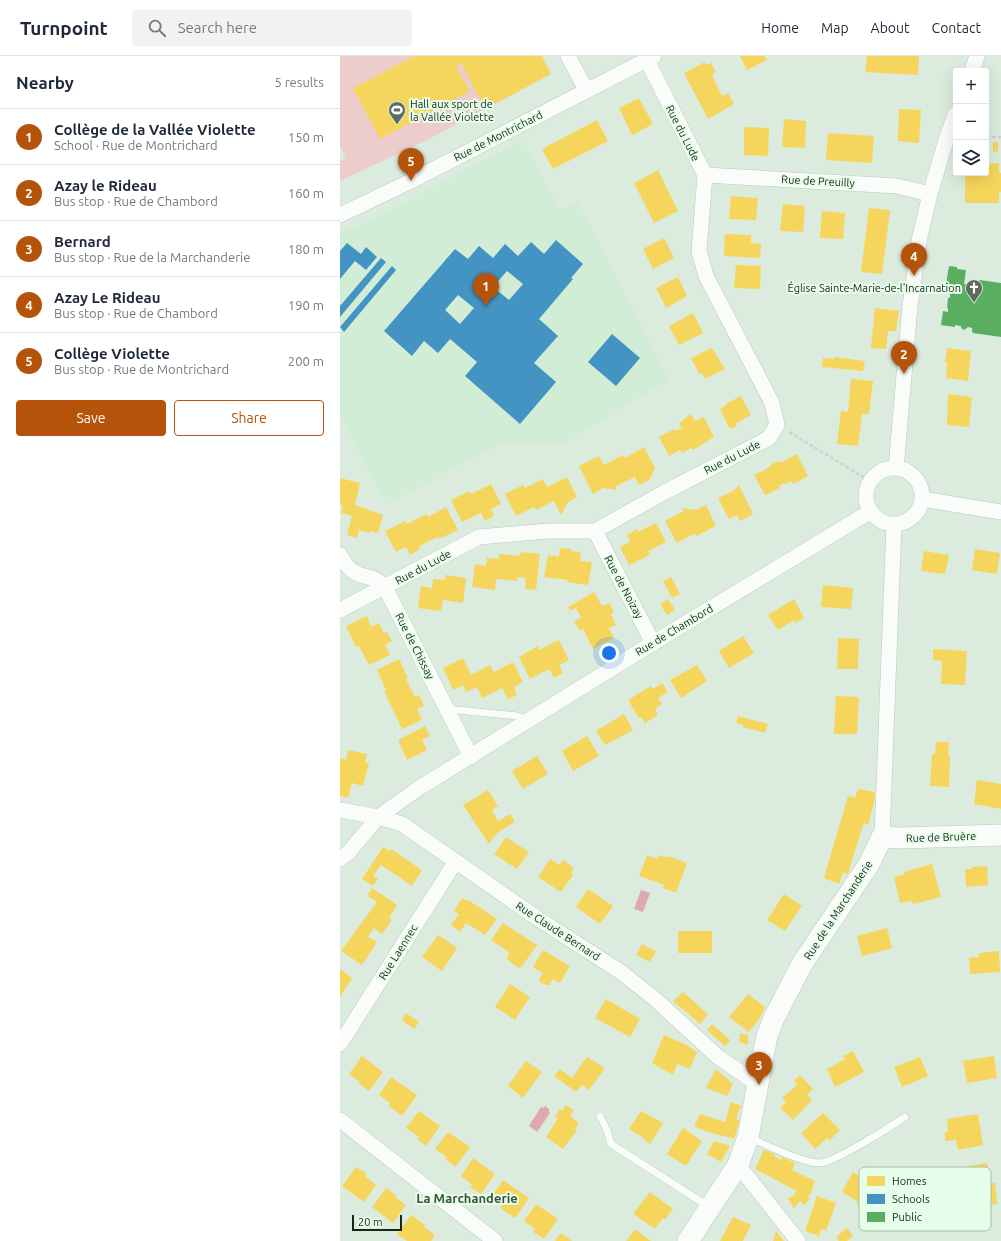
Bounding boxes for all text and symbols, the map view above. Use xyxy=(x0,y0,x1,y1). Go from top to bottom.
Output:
search box xyxy=(132,10,412,46)
text: Turnpoint xyxy=(20,17,108,39)
icon: search xyxy=(146,17,168,39)
text: Search here xyxy=(178,19,257,36)
text: Home xyxy=(761,20,799,36)
text: Map xyxy=(821,20,849,36)
text: About xyxy=(871,20,910,36)
text: Contact xyxy=(932,20,981,36)
map controls xyxy=(953,68,989,176)
button: + xyxy=(953,68,989,104)
text: Nearby xyxy=(16,73,74,92)
text: 5 results xyxy=(274,75,324,89)
place label: Hall aux sport de la Vallée Violette xyxy=(410,98,494,123)
sports icon: Hall aux sport de la Vallée Violette xyxy=(387,100,407,125)
street label: Rue du Lude xyxy=(664,103,702,163)
button: − xyxy=(953,104,989,140)
street label: Rue de Montrichard xyxy=(452,108,544,164)
text: Collège de la Vallée Violette xyxy=(54,121,256,138)
text: 1 xyxy=(25,130,33,144)
text: 150 m xyxy=(288,130,324,144)
text: School · Rue de Montrichard xyxy=(54,138,218,152)
button: layers xyxy=(953,140,989,176)
pin: 5 xyxy=(398,148,424,181)
street label: Rue de Preuilly xyxy=(781,173,856,189)
text: Azay le Rideau xyxy=(54,177,157,194)
text: 2 xyxy=(25,186,33,200)
text: 160 m xyxy=(288,186,324,200)
text: Bus stop · Rue de Chambord xyxy=(54,194,218,208)
text: Bernard xyxy=(54,233,111,250)
text: 3 xyxy=(25,242,33,256)
text: 180 m xyxy=(288,242,324,256)
pin: 4 xyxy=(901,243,927,276)
text: Bus stop · Rue de la Marchanderie xyxy=(54,250,250,264)
pin: 1 xyxy=(473,273,499,306)
church icon: Église Sainte-Marie-de-l'Incarnation xyxy=(964,278,984,303)
place label: Église Sainte-Marie-de-l'Incarnation xyxy=(788,281,961,294)
text: Azay Le Rideau xyxy=(54,289,160,306)
text: 4 xyxy=(25,298,33,312)
text: 190 m xyxy=(288,298,324,312)
text: Bus stop · Rue de Chambord xyxy=(54,306,218,320)
pin: 2 xyxy=(891,341,917,374)
text: Collège Violette xyxy=(54,345,170,362)
text: 5 xyxy=(25,354,33,368)
text: 200 m xyxy=(288,354,324,368)
text: Bus stop · Rue de Montrichard xyxy=(54,362,229,376)
button: Save xyxy=(16,400,166,436)
button: Share xyxy=(174,400,324,436)
street label: Rue du Lude xyxy=(702,438,762,476)
street label: Rue du Lude xyxy=(393,547,453,587)
street label: Rue de Noizay xyxy=(602,553,646,621)
street label: Rue de Chambord xyxy=(633,602,715,658)
street label: Rue de Chissay xyxy=(393,611,437,682)
your location xyxy=(599,643,619,663)
street label: Rue de Bruère xyxy=(906,830,976,844)
street label: Rue de la Marchanderie xyxy=(801,858,875,962)
street label: Rue Claude Bernard xyxy=(514,899,602,963)
street label: Rue Laennec xyxy=(376,922,420,982)
pin: 3 xyxy=(746,1052,772,1085)
legend xyxy=(859,1167,991,1231)
text: Homes xyxy=(892,1175,927,1187)
district label: La Marchanderie xyxy=(416,1191,518,1205)
text: Schools xyxy=(892,1193,930,1205)
text: Public xyxy=(892,1211,922,1223)
scale bar xyxy=(352,1213,402,1232)
text: 20 m xyxy=(358,1216,382,1228)

